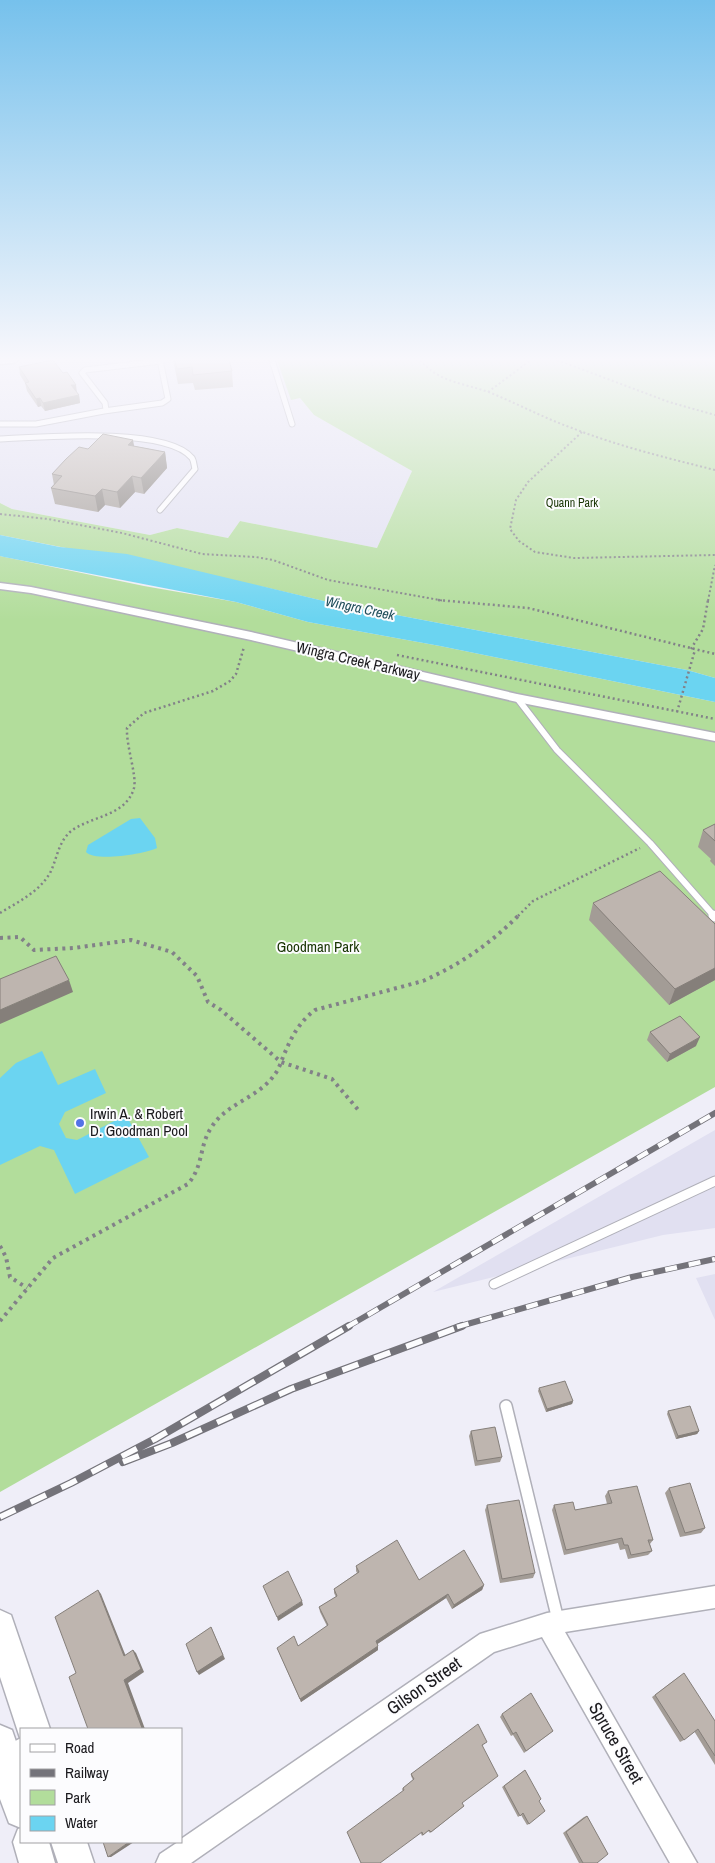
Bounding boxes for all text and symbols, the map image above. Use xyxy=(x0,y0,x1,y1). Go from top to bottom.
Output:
park label: Quann Park xyxy=(546,495,598,511)
water label: Wingra Creek xyxy=(324,592,398,624)
street label: Wingra Creek Parkway xyxy=(294,636,423,685)
park label: Goodman Park xyxy=(277,936,360,957)
place label: Irwin A. & Robert D. Goodman Pool xyxy=(90,1103,188,1141)
marker: Irwin A. & Robert D. Goodman Pool xyxy=(74,1117,86,1129)
street label: Gilson Street xyxy=(381,1651,466,1721)
street label: Spruce Street xyxy=(583,1697,650,1788)
legend xyxy=(20,1728,182,1843)
text: Road xyxy=(65,1737,94,1758)
text: Railway xyxy=(65,1762,110,1783)
text: Park xyxy=(65,1787,91,1808)
text: Water xyxy=(65,1812,97,1833)

